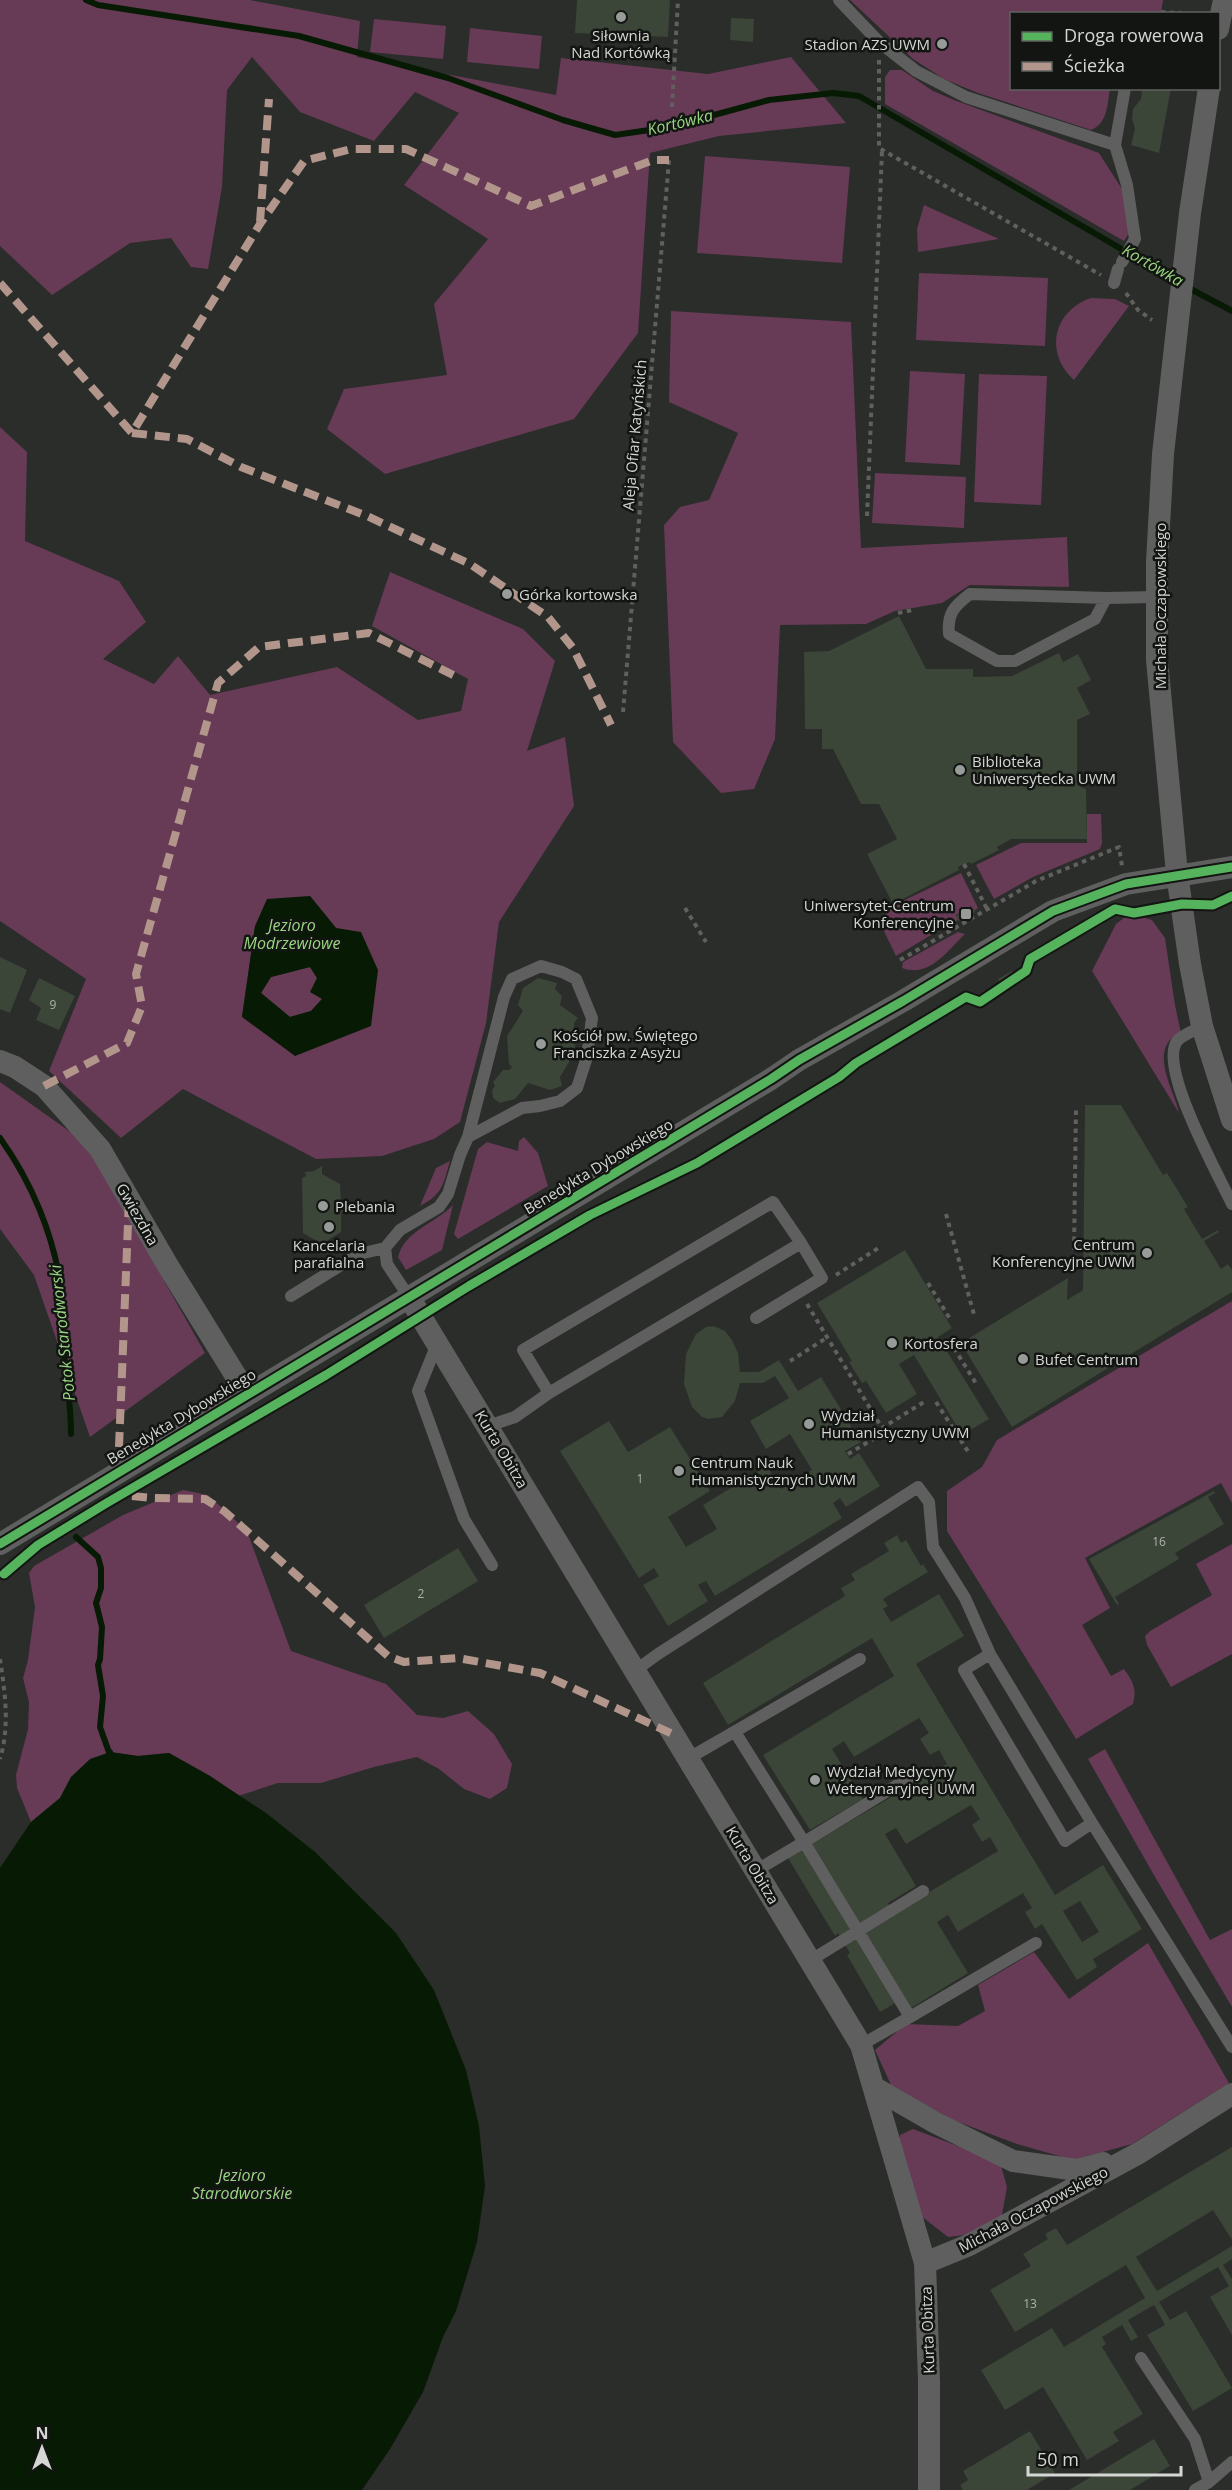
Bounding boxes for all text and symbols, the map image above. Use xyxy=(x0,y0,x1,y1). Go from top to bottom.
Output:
marker: Siłownia Nad Kortówką xyxy=(614,10,628,24)
legend xyxy=(1010,12,1220,90)
text: Droga rowerowa xyxy=(1064,23,1204,47)
place label: Siłownia Nad Kortówką xyxy=(571,25,671,62)
place label: Stadion AZS UWM xyxy=(805,34,930,54)
marker: Stadion AZS UWM xyxy=(935,37,949,51)
text: Ścieżka xyxy=(1064,53,1125,77)
water label: Kortówka xyxy=(645,104,715,140)
water label: Kortówka xyxy=(1119,239,1187,291)
street label: Aleja Ofiar Katyńskich xyxy=(617,359,651,511)
street label: Michała Oczapowskiego xyxy=(1150,523,1170,689)
place label: Górka kortowska xyxy=(519,584,638,604)
marker: Górka kortowska xyxy=(500,587,514,601)
place label: Biblioteka Uniwersytecka UWM xyxy=(972,751,1116,788)
marker: Biblioteka Uniwersytecka UWM xyxy=(953,763,967,777)
place label: Uniwersytet-Centrum Konferencyjne xyxy=(804,895,954,932)
marker: Uniwersytet-Centrum Konferencyjne xyxy=(959,907,973,921)
water label: Jezioro Modrzewiowe xyxy=(244,914,341,954)
house number: 9 xyxy=(50,996,57,1013)
place label: Kościół pw. Świętego Franciszka z Asyżu xyxy=(553,1025,698,1062)
marker: Kościół pw. Świętego Franciszka z Asyżu xyxy=(534,1037,548,1051)
street label: Benedykta Dybowskiego xyxy=(520,1114,676,1218)
street label: Gwiezdna xyxy=(112,1179,164,1249)
place label: Plebania xyxy=(335,1196,395,1216)
marker: Plebania xyxy=(316,1199,330,1213)
marker: Kancelaria parafialna xyxy=(322,1220,336,1234)
place label: Centrum Konferencyjne UWM xyxy=(992,1234,1135,1271)
place label: Kancelaria parafialna xyxy=(293,1235,365,1272)
marker: Centrum Konferencyjne UWM xyxy=(1140,1246,1154,1260)
water label: Potok Starodworski xyxy=(44,1263,80,1402)
place label: Kortosfera xyxy=(904,1333,978,1353)
marker: Kortosfera xyxy=(885,1336,899,1350)
place label: Bufet Centrum xyxy=(1035,1349,1138,1369)
marker: Bufet Centrum xyxy=(1016,1352,1030,1366)
street label: Benedykta Dybowskiego xyxy=(103,1364,259,1468)
place label: Wydział Humanistyczny UWM xyxy=(821,1405,970,1442)
street label: Kurta Obitza xyxy=(471,1406,533,1492)
marker: Wydział Humanistyczny UWM xyxy=(802,1417,816,1431)
place label: Centrum Nauk Humanistycznych UWM xyxy=(691,1452,856,1489)
marker: Centrum Nauk Humanistycznych UWM xyxy=(672,1464,686,1478)
house number: 1 xyxy=(637,1470,643,1487)
house number: 16 xyxy=(1152,1533,1166,1550)
house number: 2 xyxy=(418,1585,425,1602)
place label: Wydział Medycyny Weterynaryjnej UWM xyxy=(827,1761,975,1798)
marker: Wydział Medycyny Weterynaryjnej UWM xyxy=(808,1773,822,1787)
street label: Kurta Obitza xyxy=(722,1822,784,1908)
street label: Michała Oczapowskiego xyxy=(955,2161,1111,2257)
water label: Jezioro Starodworskie xyxy=(192,2164,292,2204)
street label: Kurta Obitza xyxy=(915,2286,939,2374)
house number: 13 xyxy=(1023,2295,1037,2312)
north arrow xyxy=(12,2418,72,2478)
text: N xyxy=(35,2422,49,2444)
scale bar xyxy=(1028,2439,1181,2477)
text: 50 m xyxy=(1037,2447,1079,2471)

